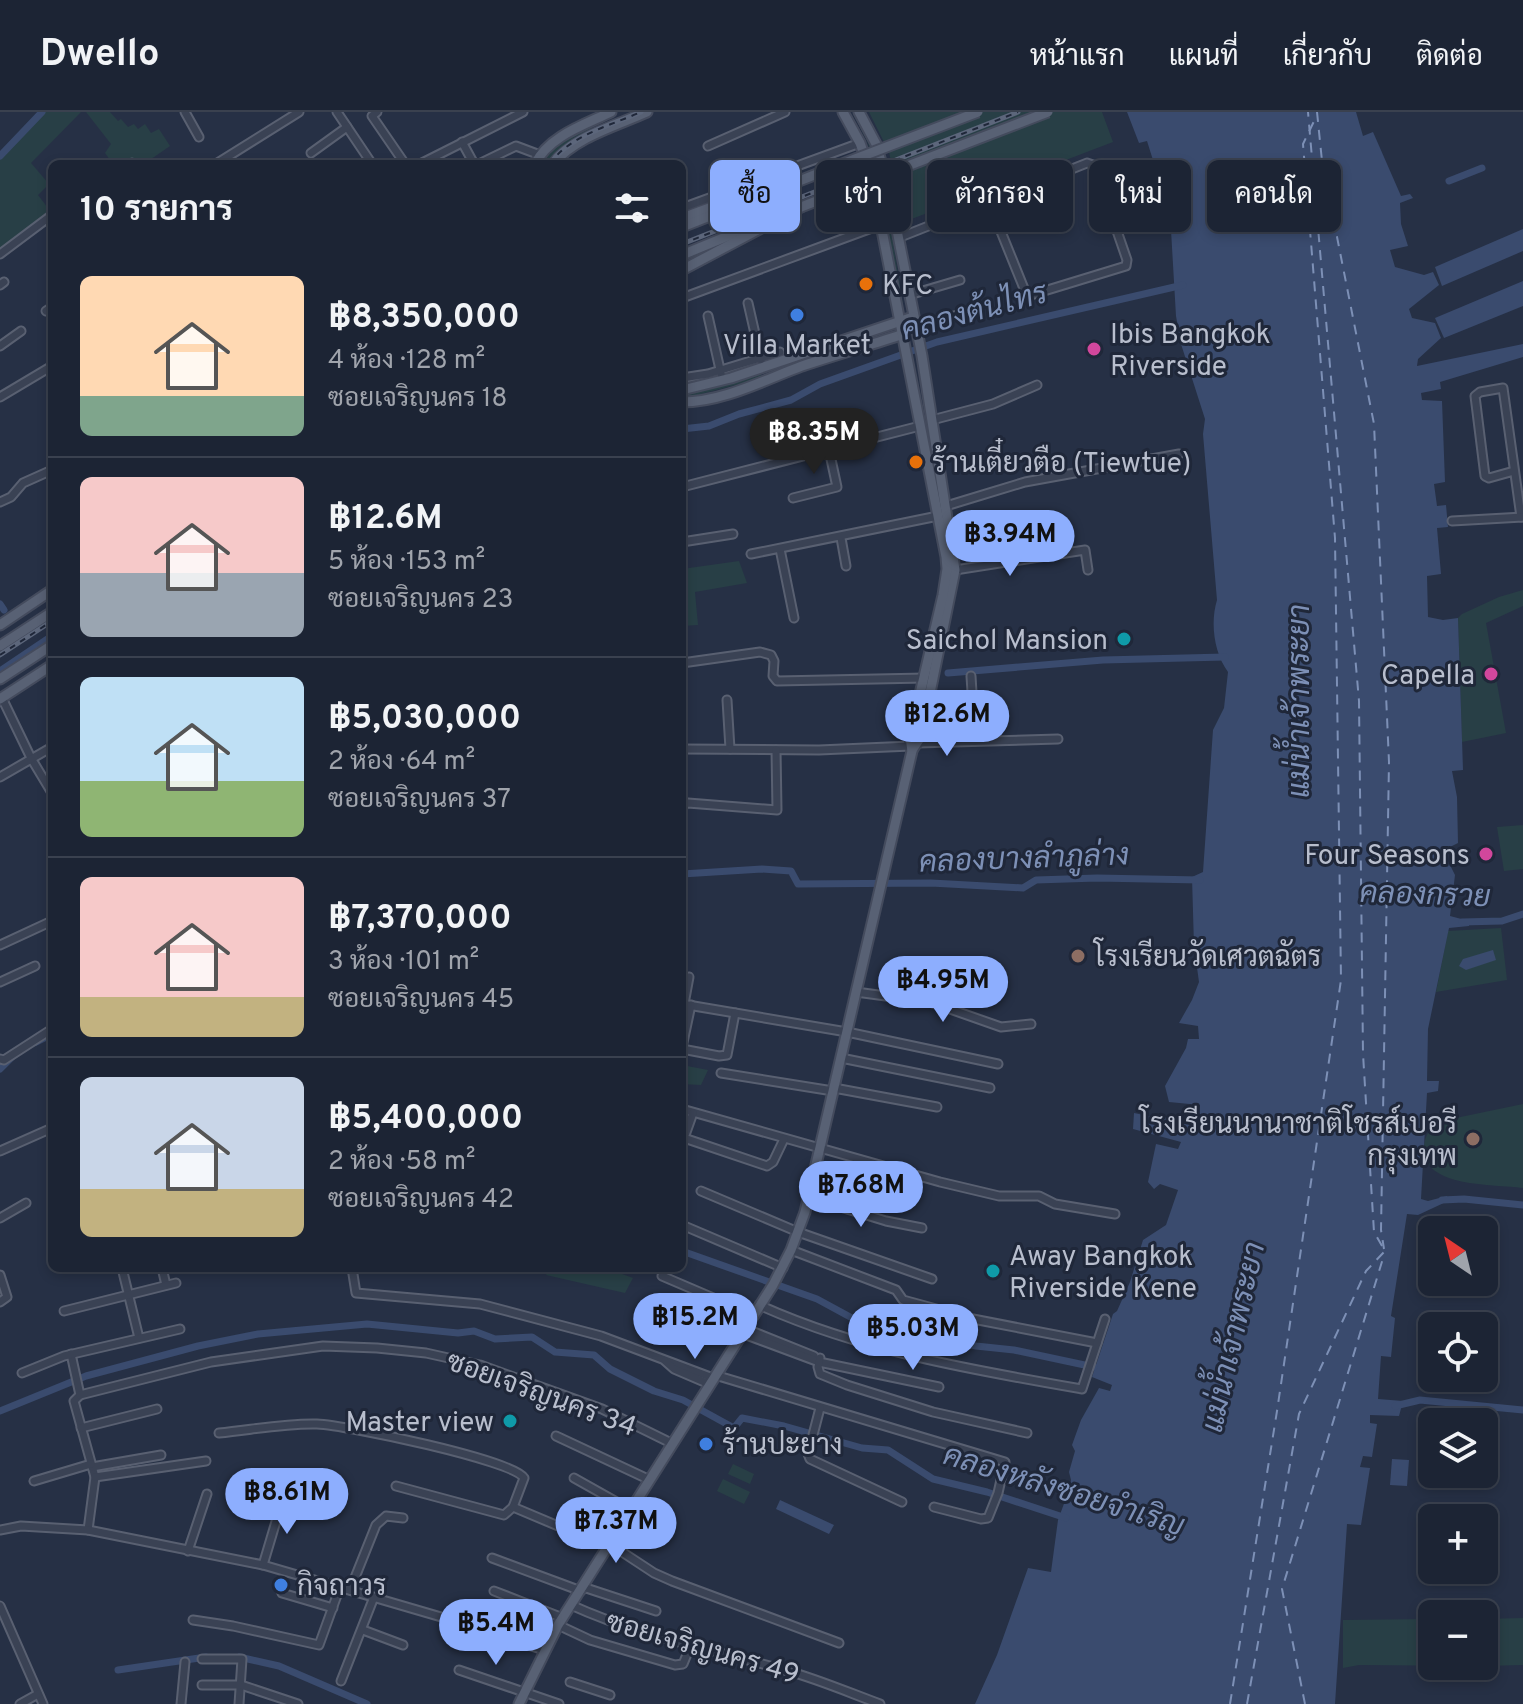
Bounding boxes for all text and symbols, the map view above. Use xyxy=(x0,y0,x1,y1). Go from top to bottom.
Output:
text: Dwello xyxy=(40,31,159,80)
text: หน้าแรก xyxy=(1030,40,1125,76)
text: แผนที่ xyxy=(1169,40,1239,76)
text: เกี่ยวกับ xyxy=(1283,40,1372,76)
text: ติดต่อ xyxy=(1416,40,1483,76)
chip: ซื้อ xyxy=(710,160,800,232)
chip: เช่า xyxy=(816,160,911,232)
chip: ตัวกรอง xyxy=(927,160,1073,232)
chip: ใหม่ xyxy=(1089,160,1191,232)
chip: คอนโด xyxy=(1207,160,1341,232)
icon: filters xyxy=(610,186,654,230)
text: 10 รายการ xyxy=(80,190,233,233)
place label: KFC xyxy=(882,269,933,305)
water label: คลองต้นไทร xyxy=(896,272,1053,351)
marker: KFC xyxy=(857,275,875,293)
text: ฿8,350,000 xyxy=(328,297,520,340)
marker: Villa Market xyxy=(788,306,806,324)
icon: home xyxy=(144,308,240,404)
place label: Ibis Bangkok Riverside xyxy=(1110,318,1271,386)
place label: Villa Market xyxy=(723,329,871,365)
marker: Ibis Bangkok Riverside xyxy=(1085,340,1103,358)
text: 4 ห้อง · 128 m² xyxy=(328,345,485,378)
text: ซอยเจริญนคร 18 xyxy=(328,383,507,416)
pin: ฿8.35M xyxy=(749,408,879,476)
text: ฿8.35M xyxy=(768,417,860,450)
place label: ร้านเตี๋ยวตือ (Tiewtue) xyxy=(932,438,1191,483)
marker: ร้านเตี๋ยวตือ (Tiewtue) xyxy=(907,453,925,471)
text: ฿12.6M xyxy=(328,498,443,541)
icon: home xyxy=(144,509,240,605)
pin: ฿3.94M xyxy=(945,510,1075,578)
text: ฿3.94M xyxy=(964,519,1056,552)
text: 5 ห้อง · 153 m² xyxy=(328,546,485,579)
text: ซอยเจริญนคร 23 xyxy=(328,584,513,617)
water label: แม่น้ำเจ้าพระยา xyxy=(1272,604,1320,798)
place label: Saichol Mansion xyxy=(906,624,1108,660)
marker: Saichol Mansion xyxy=(1115,630,1133,648)
place label: Capella xyxy=(1381,659,1475,695)
marker: Capella xyxy=(1482,665,1500,683)
pin: ฿12.6M xyxy=(882,690,1012,758)
text: ฿5,030,000 xyxy=(328,698,521,741)
text: ฿12.6M xyxy=(903,699,991,732)
icon: home xyxy=(144,709,240,805)
text: 2 ห้อง · 64 m² xyxy=(328,746,475,779)
text: ซอยเจริญนคร 37 xyxy=(328,784,511,817)
water label: คลองบางลำภูล่าง xyxy=(918,836,1130,883)
place label: Four Seasons xyxy=(1304,839,1470,875)
marker: Four Seasons xyxy=(1477,845,1495,863)
water label: คลองกรวย xyxy=(1359,876,1491,917)
text: ฿7,370,000 xyxy=(328,898,512,941)
icon: home xyxy=(144,909,240,1005)
place label: โรงเรียนวัดเศวตฉัตร xyxy=(1092,937,1321,977)
text: 3 ห้อง · 101 m² xyxy=(328,946,479,979)
marker: โรงเรียนวัดเศวตฉัตร xyxy=(1069,947,1087,965)
pin: ฿4.95M xyxy=(878,956,1008,1024)
text: ฿4.95M xyxy=(896,965,990,998)
text: ซอยเจริญนคร 45 xyxy=(328,984,514,1017)
text: ฿5,400,000 xyxy=(328,1098,523,1141)
place label: โรงเรียนนานาชาติโชรส์เบอรี กรุงเทพ xyxy=(1138,1104,1457,1176)
icon: home xyxy=(144,1109,240,1205)
marker: โรงเรียนนานาชาติโชรส์เบอรี กรุงเทพ xyxy=(1464,1130,1482,1148)
text: 2 ห้อง · 58 m² xyxy=(328,1146,475,1179)
pin: ฿7.68M xyxy=(796,1161,926,1229)
text: ฿7.68M xyxy=(817,1170,905,1203)
text: ซอยเจริญนคร 42 xyxy=(328,1184,514,1217)
north arrow xyxy=(1418,1216,1498,1296)
map controls xyxy=(1418,1216,1498,1680)
water label: แม่น้ำเจ้าพระยา xyxy=(1185,1236,1275,1436)
place label: Away Bangkok Riverside Kene xyxy=(1009,1240,1197,1308)
marker: Away Bangkok Riverside Kene xyxy=(984,1262,1002,1280)
pin: ฿15.2M xyxy=(630,1293,760,1361)
text: ฿15.2M xyxy=(651,1302,739,1335)
pin: ฿5.03M xyxy=(848,1304,978,1372)
button: locate xyxy=(1418,1312,1498,1392)
text: ฿5.03M xyxy=(866,1313,960,1346)
street label: ซอยเจริญนคร 34 xyxy=(441,1344,641,1447)
place label: Master view xyxy=(345,1406,494,1442)
button: layers xyxy=(1418,1408,1498,1488)
marker: Master view xyxy=(501,1412,519,1430)
place label: ร้านปะยาง xyxy=(722,1426,843,1465)
marker: ร้านปะยาง xyxy=(697,1435,715,1453)
water label: คลองหลังซอยจำเริญ xyxy=(938,1435,1189,1547)
pin: ฿8.61M xyxy=(222,1468,352,1536)
text: ฿8.61M xyxy=(243,1477,331,1510)
pin: ฿7.37M xyxy=(551,1497,681,1565)
button: + xyxy=(1418,1504,1498,1584)
text: ฿7.37M xyxy=(573,1506,659,1539)
place label: กิจถาวร xyxy=(297,1569,386,1606)
marker: กิจถาวร xyxy=(272,1576,290,1594)
pin: ฿5.4M xyxy=(440,1599,552,1667)
button: − xyxy=(1418,1600,1498,1680)
street label: ซอยเจริญนคร 49 xyxy=(601,1604,803,1695)
text: ฿5.4M xyxy=(457,1608,535,1641)

